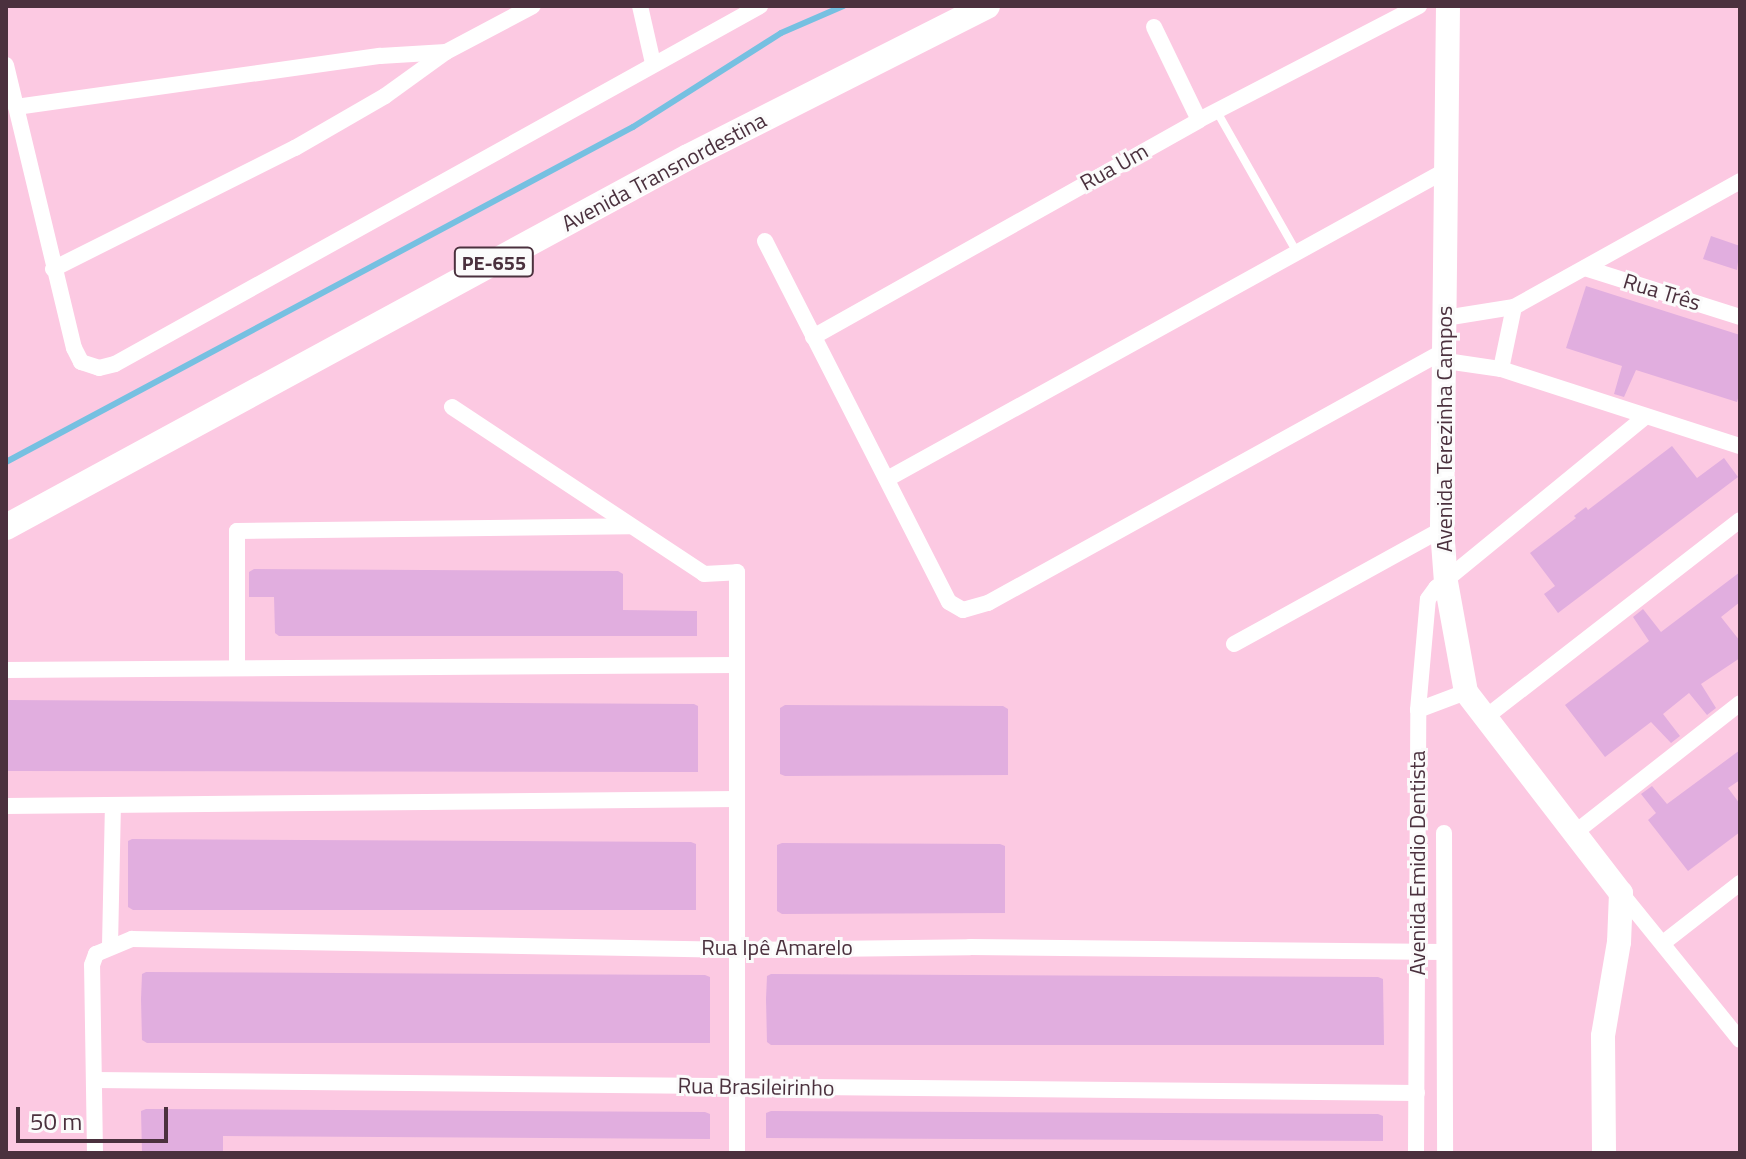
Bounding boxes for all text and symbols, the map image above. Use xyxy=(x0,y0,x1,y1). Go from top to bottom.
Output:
street label: Avenida Transnordestina xyxy=(557,107,771,237)
street label: Rua Um xyxy=(1075,138,1153,196)
road number: PE-655 xyxy=(452,246,536,278)
street label: Rua Três xyxy=(1620,268,1704,316)
street label: Avenida Terezinha Campos xyxy=(1432,306,1458,552)
street label: Avenida Emidio Dentista xyxy=(1405,750,1431,976)
street label: Rua Ipê Amarelo xyxy=(701,935,853,961)
street label: Rua Brasileirinho xyxy=(677,1072,835,1102)
scale bar xyxy=(20,1091,172,1141)
text: 50 m xyxy=(30,1103,82,1139)

